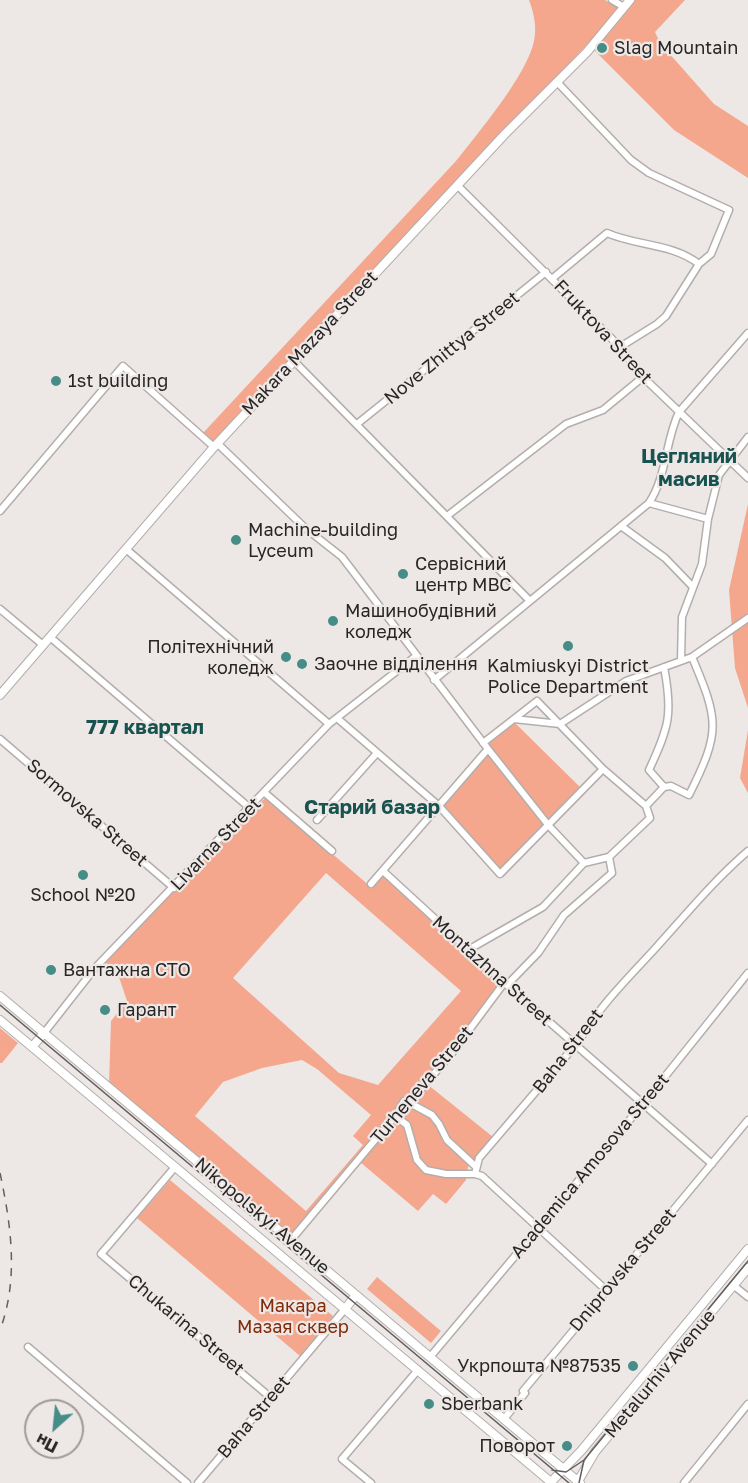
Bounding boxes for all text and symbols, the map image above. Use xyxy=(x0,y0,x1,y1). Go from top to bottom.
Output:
place label: Slag Mountain xyxy=(614,37,738,59)
marker: Slag Mountain xyxy=(595,41,609,55)
street label: Makara Mazaya Street xyxy=(237,266,383,420)
street label: Fruktova Street xyxy=(549,276,657,388)
street label: Nove Zhittya Street xyxy=(380,287,524,409)
place label: 1st building xyxy=(68,370,168,392)
marker: 1st building xyxy=(49,374,63,388)
district label: Цегляний масив xyxy=(641,445,737,492)
place label: Machine-building Lyceum xyxy=(248,519,398,562)
marker: Machine-building Lyceum xyxy=(229,533,243,547)
place label: Сервісний центр МВС xyxy=(415,553,512,596)
marker: Сервісний центр МВС xyxy=(396,567,410,581)
place label: Машинобудівний коледж xyxy=(345,600,497,642)
marker: Машинобудівний коледж xyxy=(326,614,340,628)
place label: Політехнічний коледж xyxy=(147,636,274,678)
marker: Kalmiuskyi District Police Department xyxy=(561,639,575,653)
marker: Політехнічний коледж xyxy=(279,650,293,664)
place label: Заочне відділення xyxy=(314,653,478,675)
place label: Kalmiuskyi District Police Department xyxy=(487,655,649,698)
marker: Заочне відділення xyxy=(295,657,309,671)
district label: 777 квартал xyxy=(86,716,204,740)
street label: Sormovska Street xyxy=(22,755,152,871)
street label: Livarna Street xyxy=(166,793,266,895)
district label: Старий базар xyxy=(304,796,440,820)
marker: School №20 xyxy=(76,868,90,882)
place label: School №20 xyxy=(30,884,136,906)
street label: Montazhna Street xyxy=(428,912,556,1030)
place label: Вантажна СТО xyxy=(63,959,191,981)
marker: Вантажна СТО xyxy=(44,963,58,977)
place label: Гарант xyxy=(117,999,176,1021)
marker: Гарант xyxy=(98,1003,112,1017)
street label: Baha Street xyxy=(528,1004,608,1098)
street label: Turheneva Street xyxy=(366,1022,478,1148)
street label: Academica Amosova Street xyxy=(506,1069,674,1263)
street label: Nikopolskyi Avenue xyxy=(190,1153,334,1279)
street label: Dniprovska Street xyxy=(565,1204,681,1336)
street label: Chukarina Street xyxy=(123,1270,249,1380)
park label: Макара Мазая сквер xyxy=(237,1295,349,1338)
street label: Metalurhiv Avenue xyxy=(600,1305,720,1443)
place label: Укрпошта №87535 xyxy=(457,1355,621,1377)
marker: Укрпошта №87535 xyxy=(626,1359,640,1373)
street label: Baha Street xyxy=(213,1371,295,1463)
place label: Sberbank xyxy=(441,1393,524,1415)
marker: Sberbank xyxy=(422,1397,436,1411)
north arrow xyxy=(24,1399,84,1459)
text: Пн xyxy=(33,1429,61,1457)
place label: Поворот xyxy=(479,1435,555,1457)
marker: Поворот xyxy=(560,1439,574,1453)

